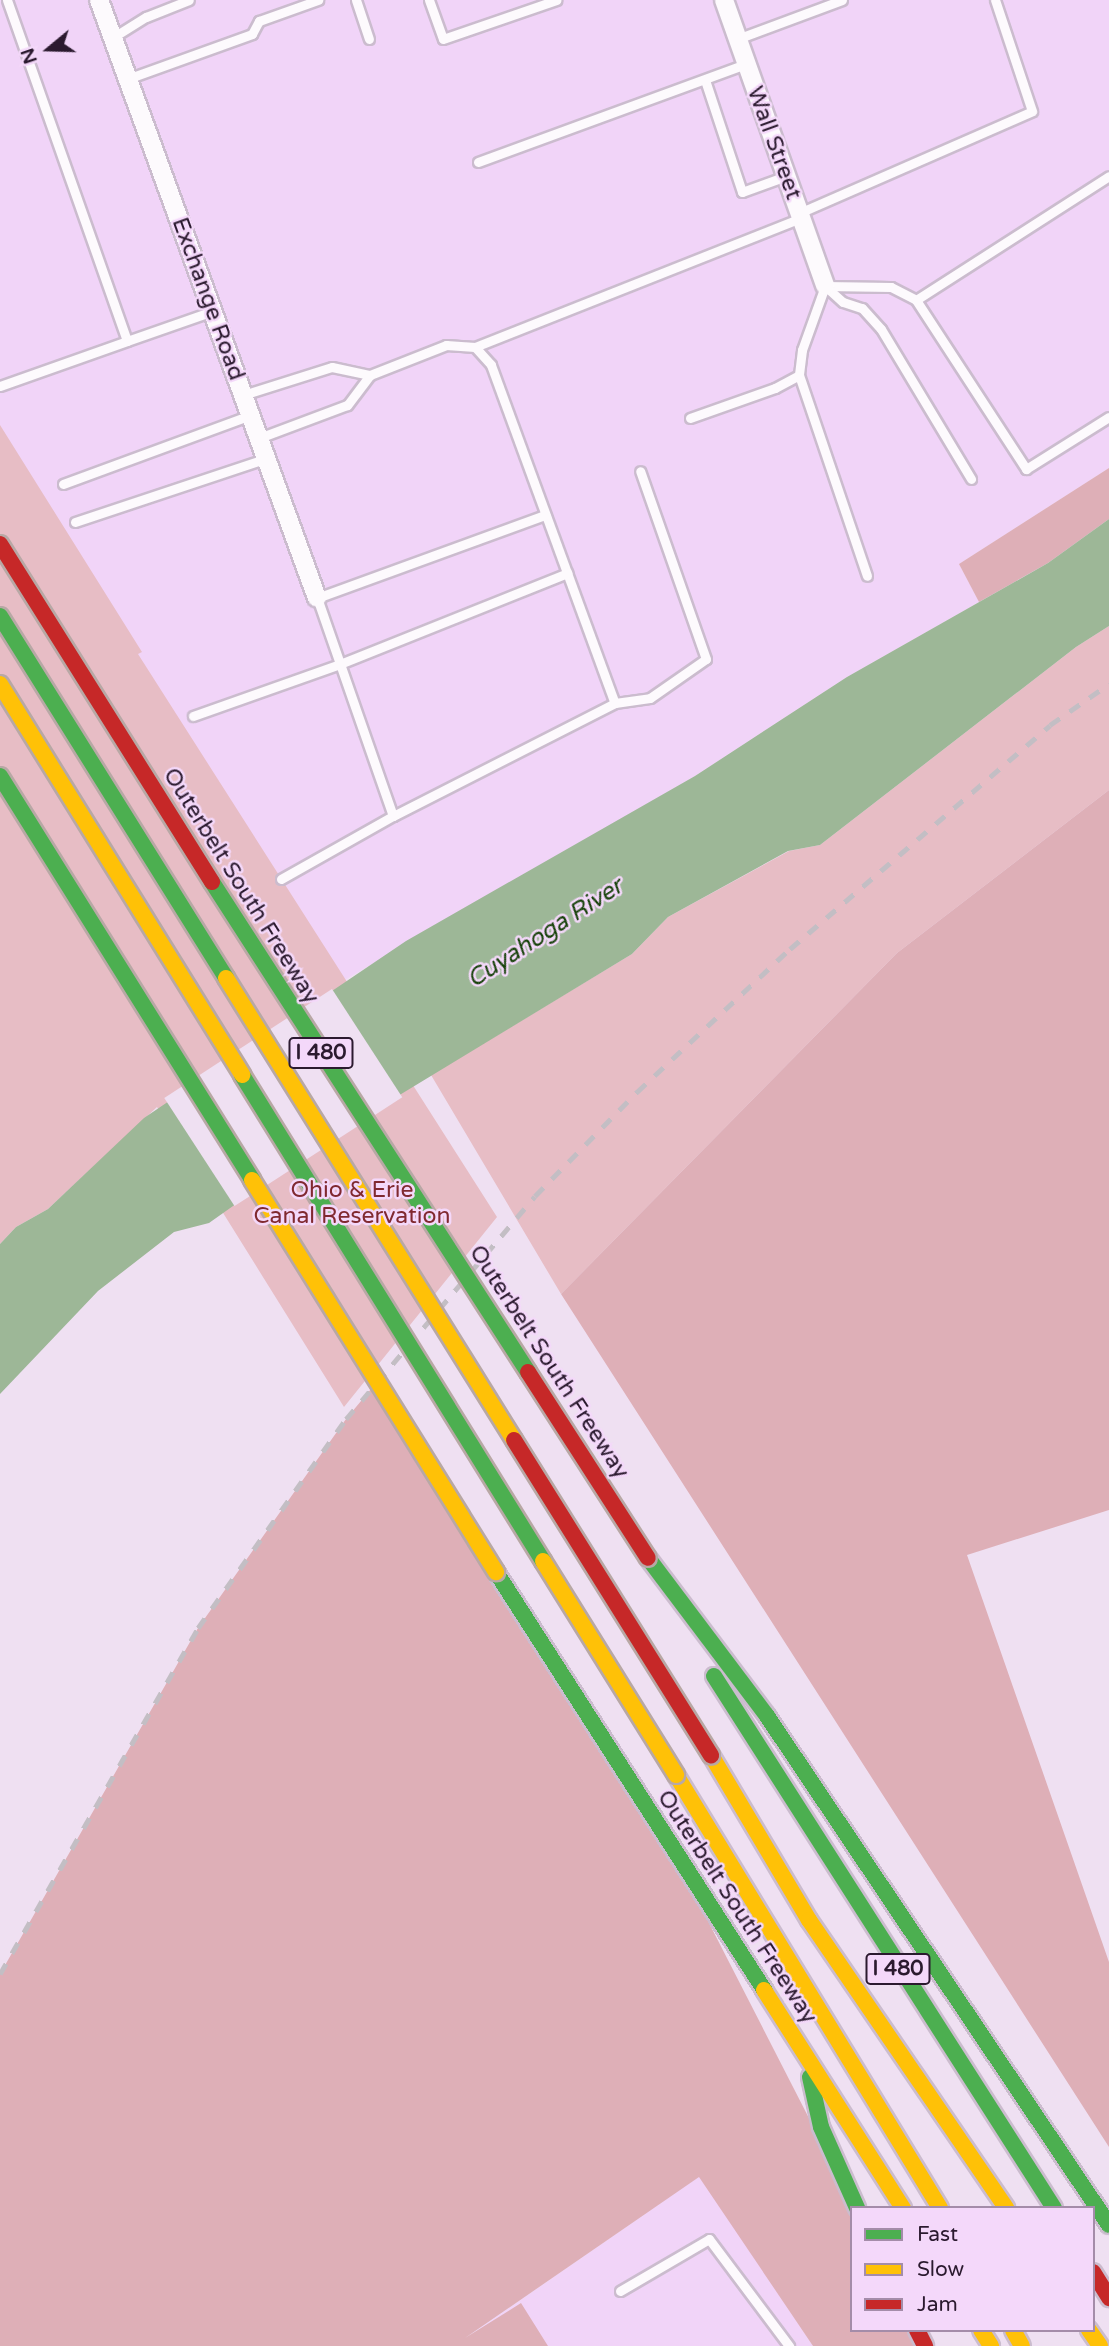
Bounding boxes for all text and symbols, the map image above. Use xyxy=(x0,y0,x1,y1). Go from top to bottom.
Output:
north arrow xyxy=(14,14,84,84)
text: N xyxy=(16,45,42,67)
street label: Wall Street xyxy=(741,83,807,203)
street label: Exchange Road xyxy=(166,214,250,384)
street label: Outerbelt South Freeway xyxy=(157,763,325,1009)
water label: Cuyahoga River xyxy=(462,872,628,994)
road number: I 480 xyxy=(288,1036,354,1070)
park label: Ohio & Erie Canal Reservation xyxy=(253,1176,451,1230)
street label: Outerbelt South Freeway xyxy=(463,1240,635,1484)
street label: Outerbelt South Freeway xyxy=(651,1785,823,2029)
road number: I 480 xyxy=(865,1952,931,1986)
legend xyxy=(850,2206,1095,2332)
text: Fast xyxy=(917,2222,958,2247)
text: Slow xyxy=(917,2257,964,2282)
text: Jam xyxy=(917,2292,958,2317)

